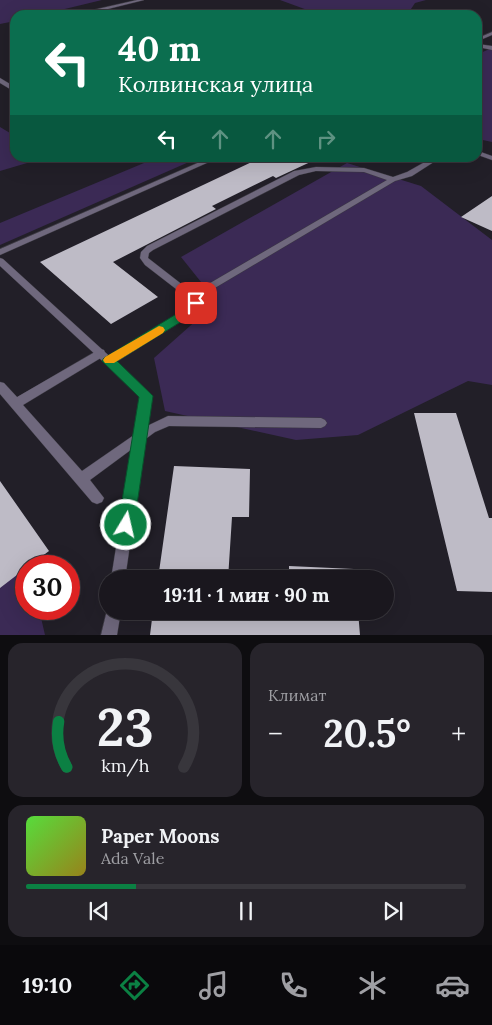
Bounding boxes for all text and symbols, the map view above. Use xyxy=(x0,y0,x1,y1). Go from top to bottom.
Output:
text: 40 m xyxy=(118,26,201,71)
icon: left xyxy=(35,30,100,95)
text: Колвинская улица xyxy=(118,70,313,98)
icon: left xyxy=(153,125,181,153)
icon: ahead xyxy=(206,125,234,153)
icon: ahead xyxy=(259,125,287,153)
icon: right xyxy=(312,125,340,153)
pin xyxy=(175,282,217,324)
icon: arrive xyxy=(182,289,210,317)
position arrow xyxy=(99,498,151,550)
speed limit sign: 30 xyxy=(15,555,80,620)
text: 19:11 · 1 мин · 90 m xyxy=(164,583,330,607)
text: Климат xyxy=(268,685,326,705)
text: 23 xyxy=(97,694,153,760)
text: 20.5° xyxy=(323,709,411,757)
text: − xyxy=(268,716,283,752)
text: + xyxy=(451,716,466,752)
text: km/h xyxy=(101,754,149,777)
text: Paper Moons xyxy=(101,824,220,848)
text: Ada Vale xyxy=(101,848,164,868)
icon: previous xyxy=(85,897,113,925)
icon: pause xyxy=(232,897,260,925)
icon: next xyxy=(379,897,407,925)
icon: directions xyxy=(117,968,152,1003)
icon: music xyxy=(196,968,231,1003)
icon: phone xyxy=(276,968,311,1003)
icon: climate xyxy=(355,968,390,1003)
icon: car xyxy=(435,968,470,1003)
text: 19:10 xyxy=(22,971,72,999)

